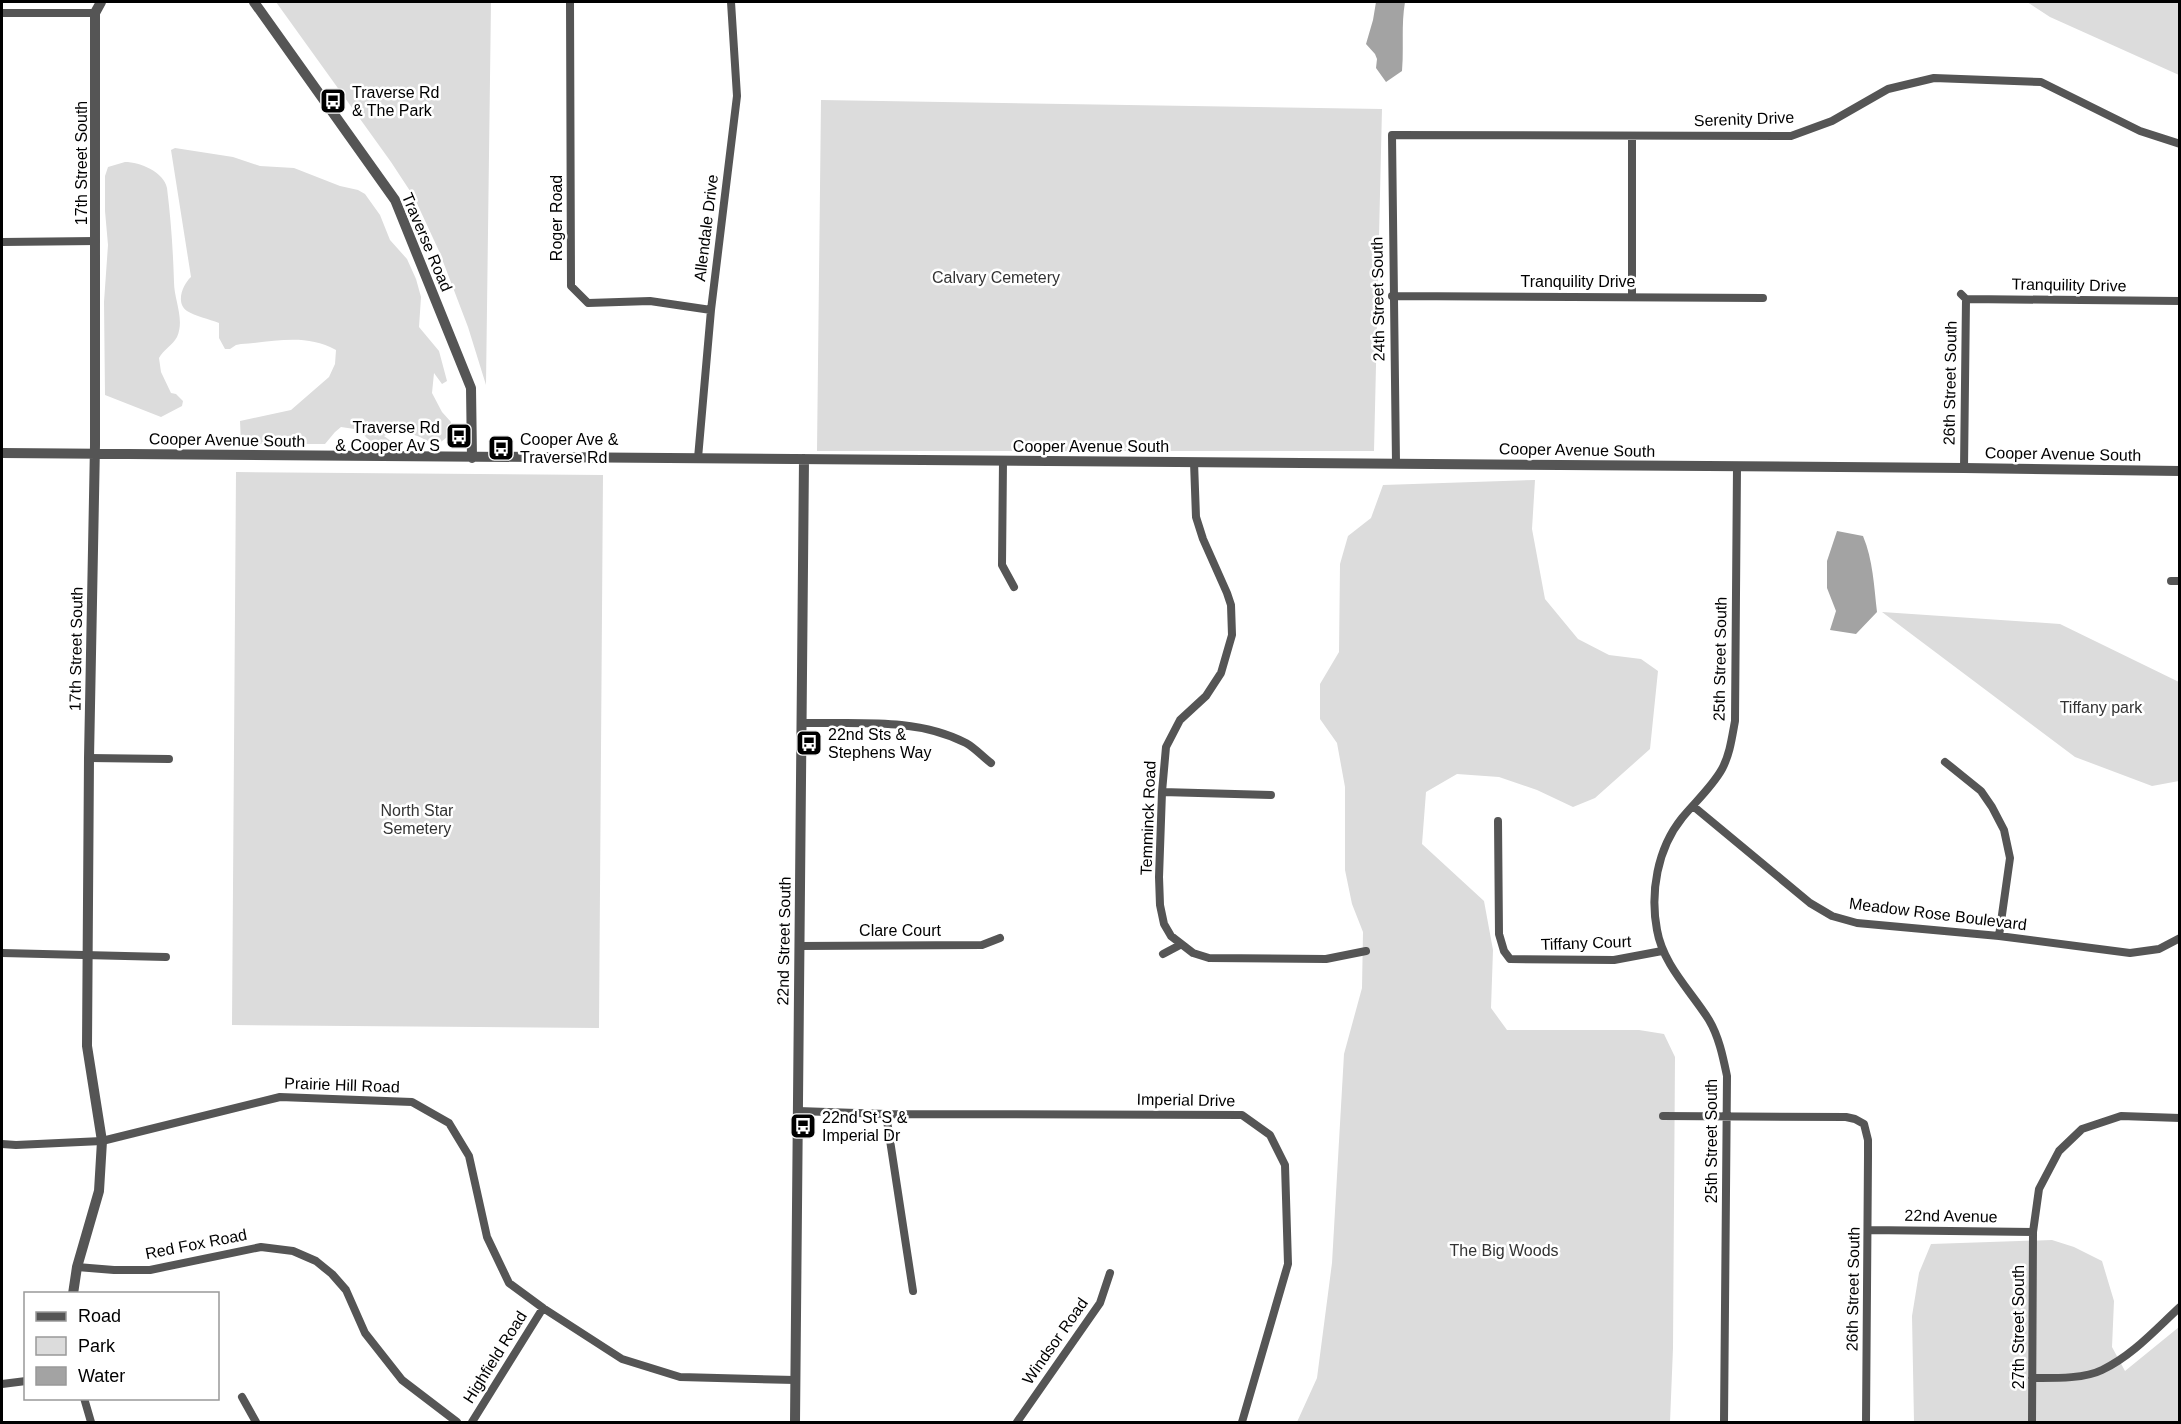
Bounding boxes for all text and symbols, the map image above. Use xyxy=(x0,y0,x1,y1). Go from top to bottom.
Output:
place label: Traverse Rd & The Park xyxy=(352,84,439,119)
bus stop icon: Traverse Rd & The Park xyxy=(318,86,348,116)
street label: 17th Street South xyxy=(73,101,90,225)
street label: Serenity Drive xyxy=(1693,109,1795,129)
street label: Allendale Drive xyxy=(691,173,721,282)
street label: Roger Road xyxy=(548,175,565,261)
street label: Traverse Road xyxy=(399,190,455,294)
street label: 24th Street South xyxy=(1368,237,1388,361)
park label: Calvary Cemetery xyxy=(932,269,1060,286)
street label: Tranquility Drive xyxy=(1521,273,1636,290)
street label: Tranquility Drive xyxy=(2011,275,2127,295)
street label: 26th Street South xyxy=(1940,321,1960,445)
place label: Traverse Rd & Cooper Av S xyxy=(335,419,440,454)
bus stop icon: Traverse Rd & Cooper Av S xyxy=(444,421,474,451)
street label: Cooper Avenue South xyxy=(149,430,305,450)
place label: Cooper Ave & Traverse Rd xyxy=(520,431,619,466)
bus stop icon: Cooper Ave & Traverse Rd xyxy=(486,433,516,463)
street label: Cooper Avenue South xyxy=(1013,438,1169,455)
street label: Cooper Avenue South xyxy=(1499,440,1655,460)
street label: Cooper Avenue South xyxy=(1985,444,2141,464)
street label: 17th Street South xyxy=(66,587,86,711)
street label: 25th Street South xyxy=(1710,597,1730,721)
park label: Tiffany park xyxy=(2060,699,2143,716)
place label: 22nd Sts & Stephens Way xyxy=(828,726,931,761)
bus stop icon: 22nd Sts & Stephens Way xyxy=(794,728,824,758)
street label: Temminck Road xyxy=(1138,760,1158,876)
park label: North Star Semetery xyxy=(381,802,454,837)
street label: 22nd Street South xyxy=(774,876,794,1006)
street label: Meadow Rose Boulevard xyxy=(1848,895,2028,933)
street label: Clare Court xyxy=(859,922,941,939)
street label: Tiffany Court xyxy=(1540,933,1632,953)
street label: Prairie Hill Road xyxy=(284,1074,400,1096)
street label: 25th Street South xyxy=(1703,1079,1720,1203)
street label: Imperial Drive xyxy=(1137,1091,1236,1109)
place label: 22nd St S & Imperial Dr xyxy=(822,1109,908,1144)
bus stop icon: 22nd St S & Imperial Dr xyxy=(788,1111,818,1141)
street label: 22nd Avenue xyxy=(1904,1207,1998,1225)
street label: Red Fox Road xyxy=(144,1226,248,1262)
street label: 26th Street South xyxy=(1843,1227,1863,1351)
park label: The Big Woods xyxy=(1449,1242,1559,1259)
street label: 27th Street South xyxy=(2010,1265,2027,1389)
legend xyxy=(24,1292,219,1400)
street label: Windsor Road xyxy=(1019,1295,1091,1387)
text: Road xyxy=(78,1306,121,1326)
street label: Highfield Road xyxy=(460,1308,530,1406)
text: Park xyxy=(78,1336,116,1356)
text: Water xyxy=(78,1366,125,1386)

